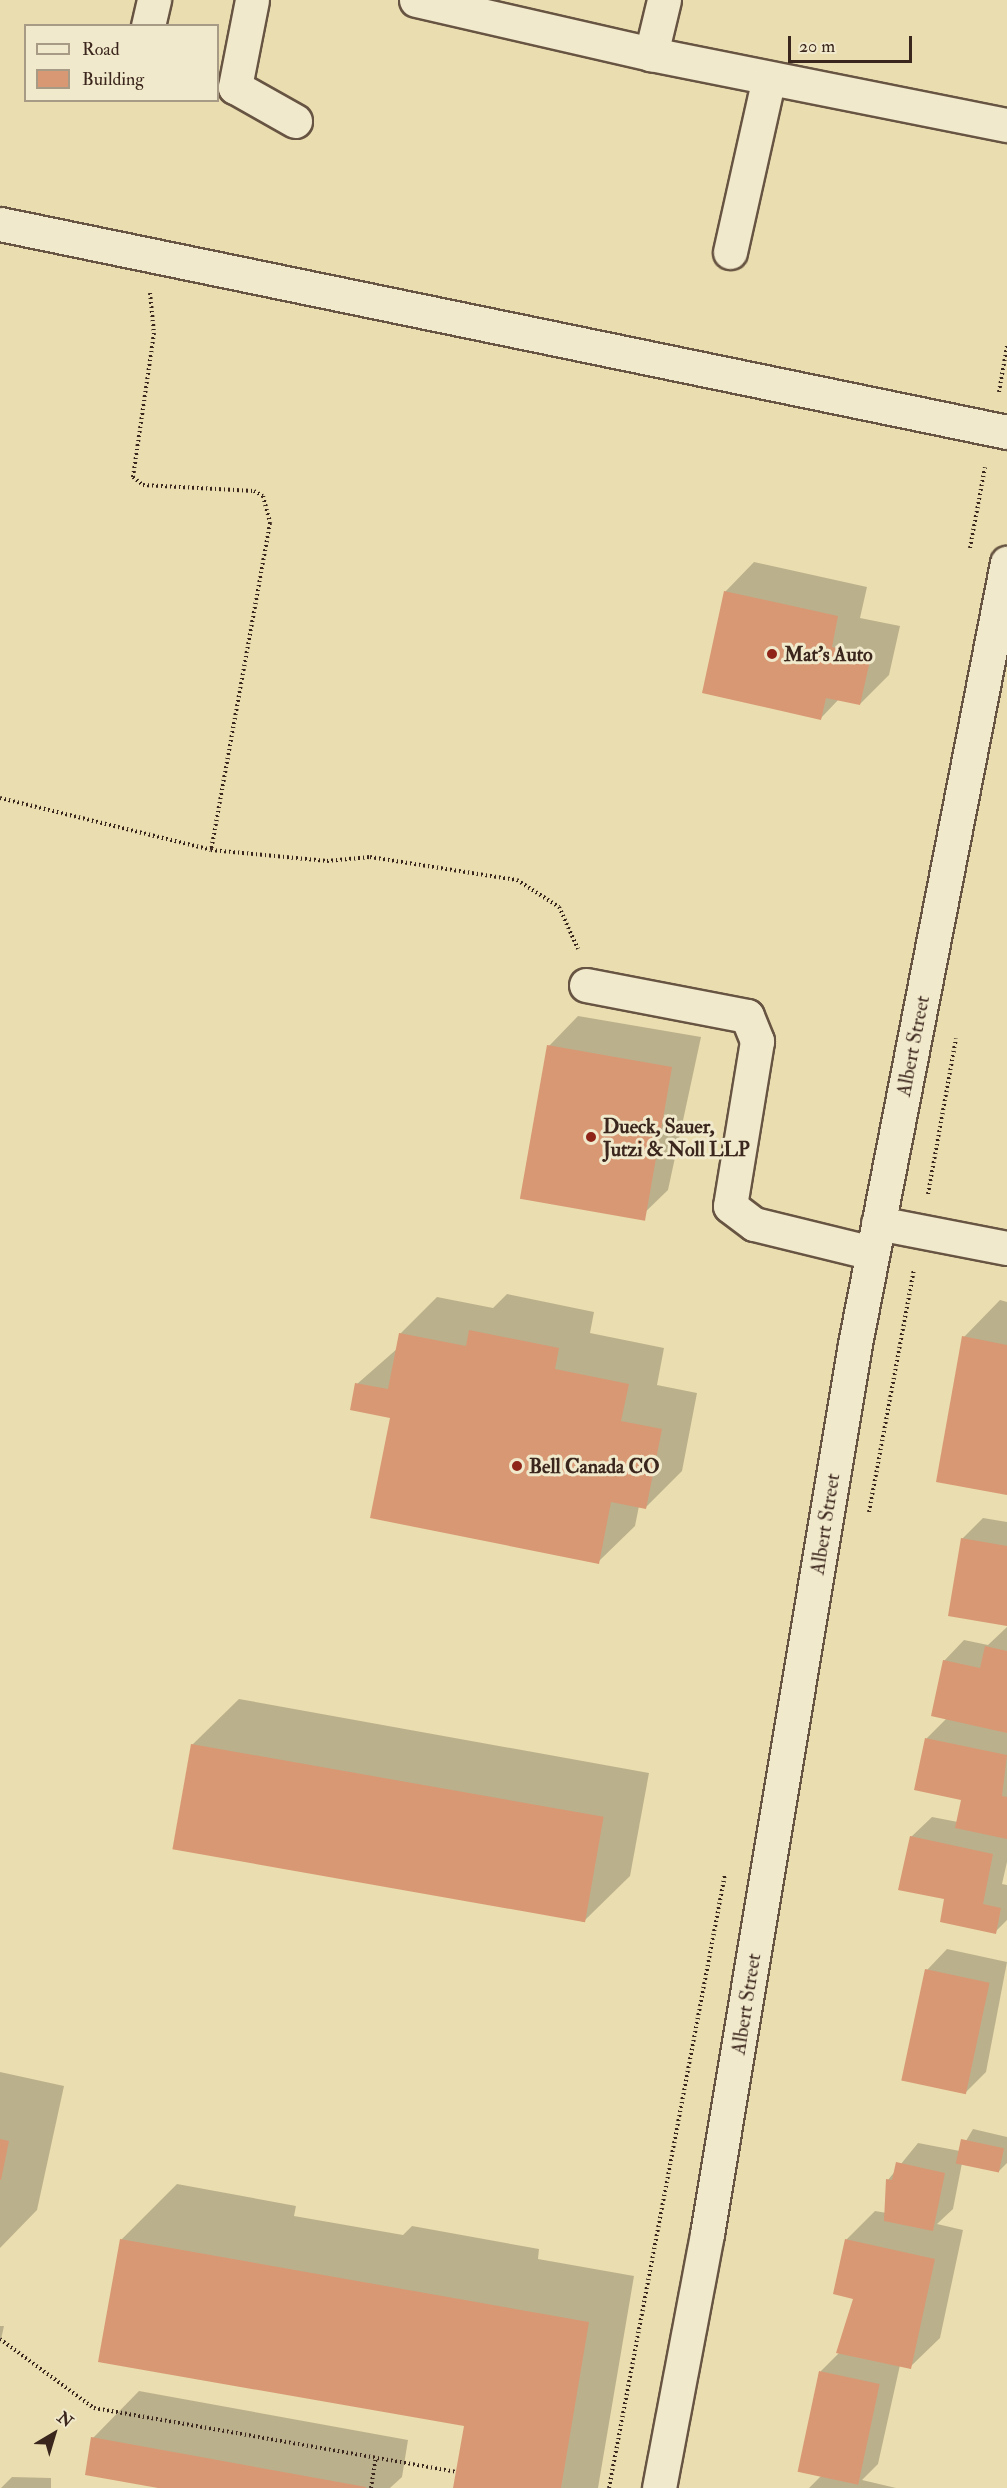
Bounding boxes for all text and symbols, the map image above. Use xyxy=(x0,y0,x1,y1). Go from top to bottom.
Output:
legend xyxy=(24,24,219,102)
scale bar xyxy=(791,24,916,62)
text: 20 m xyxy=(799,35,835,58)
text: Road xyxy=(82,38,120,61)
text: Building xyxy=(82,68,144,91)
place label: Mat's Auto xyxy=(784,642,873,666)
marker: Mat's Auto xyxy=(765,647,779,661)
street label: Albert Street xyxy=(891,994,935,1098)
place label: Dueck, Sauer, Jutzi & Noll LLP xyxy=(603,1114,750,1161)
marker: Dueck, Sauer, Jutzi & Noll LLP xyxy=(584,1130,598,1144)
place label: Bell Canada CO xyxy=(529,1454,659,1478)
marker: Bell Canada CO xyxy=(510,1459,524,1473)
street label: Albert Street xyxy=(805,1472,845,1576)
street label: Albert Street xyxy=(726,1952,766,2056)
north arrow xyxy=(24,2404,84,2464)
text: N xyxy=(53,2408,77,2432)

